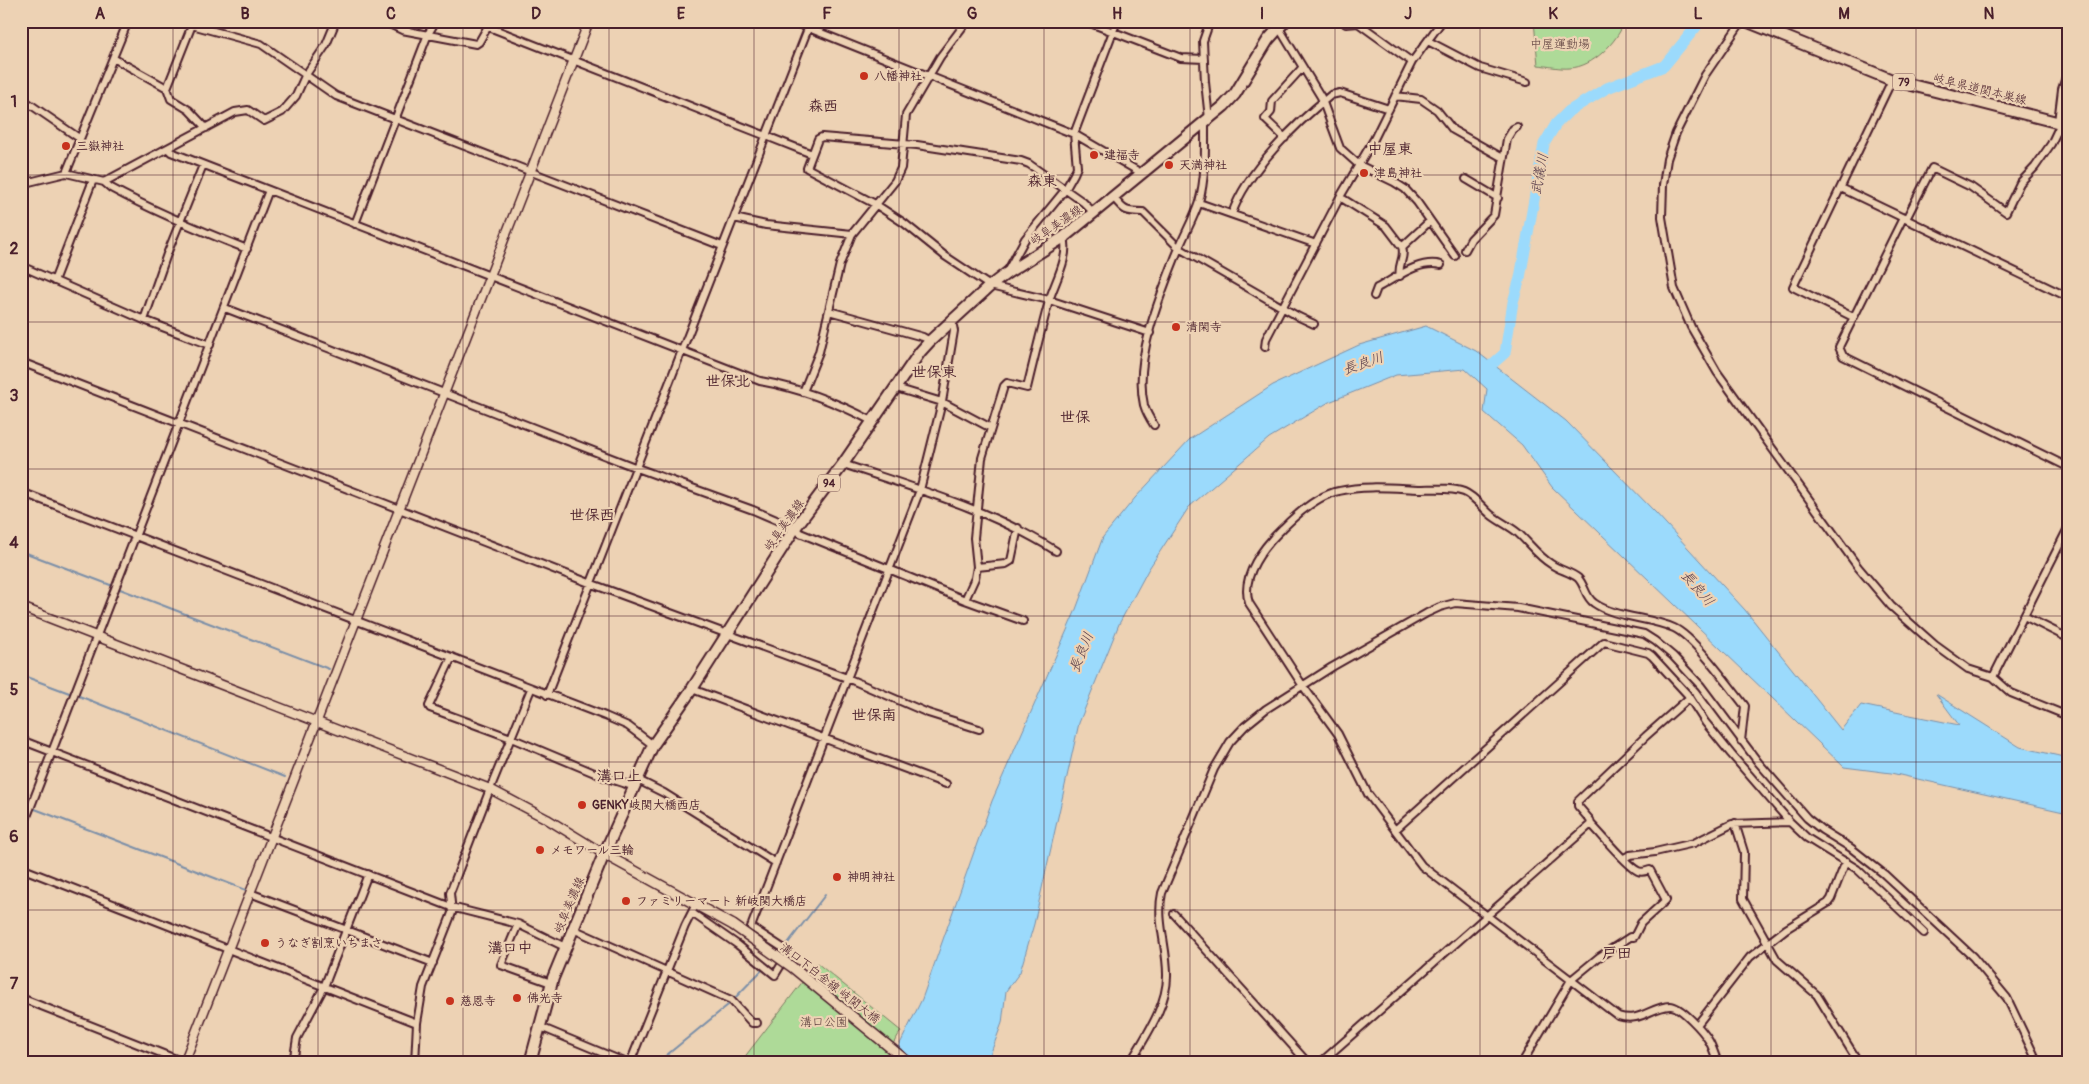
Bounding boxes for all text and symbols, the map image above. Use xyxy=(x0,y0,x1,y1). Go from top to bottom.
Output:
text: A xyxy=(95,4,106,24)
text: B xyxy=(240,4,250,24)
text: C xyxy=(386,4,396,24)
text: D xyxy=(531,4,541,24)
text: E xyxy=(677,4,686,24)
text: F xyxy=(822,4,832,24)
text: G xyxy=(967,4,978,24)
text: H xyxy=(1112,4,1122,24)
text: I xyxy=(1260,4,1264,24)
text: J xyxy=(1404,4,1412,24)
text: K xyxy=(1548,4,1558,24)
text: L xyxy=(1693,4,1703,24)
text: M xyxy=(1838,4,1850,24)
text: N xyxy=(1984,4,1995,24)
park label: 中屋運動場 xyxy=(1530,37,1590,52)
place label: 八幡神社 xyxy=(874,69,922,84)
marker: 八幡神社 xyxy=(858,70,870,82)
street label: 岐阜県道関本巣線 xyxy=(1931,71,2028,108)
road number: 79 xyxy=(1893,74,1915,90)
text: 1 xyxy=(11,92,17,112)
district label: 森西 xyxy=(808,97,838,116)
place label: 三嶽神社 xyxy=(76,139,124,154)
marker: 三嶽神社 xyxy=(60,140,72,152)
district label: 中屋東 xyxy=(1367,140,1413,159)
place label: 建福寺 xyxy=(1104,148,1140,163)
marker: 建福寺 xyxy=(1088,149,1100,161)
water label: 武儀川 xyxy=(1527,152,1552,196)
place label: 天満神社 xyxy=(1179,158,1227,173)
marker: 天満神社 xyxy=(1163,159,1175,171)
place label: 津島神社 xyxy=(1374,166,1422,181)
marker: 津島神社 xyxy=(1358,167,1370,179)
district label: 森東 xyxy=(1027,172,1057,191)
street label: 岐阜美濃線 xyxy=(1027,202,1085,249)
text: 2 xyxy=(10,239,19,259)
place label: 清閑寺 xyxy=(1186,320,1222,335)
marker: 清閑寺 xyxy=(1170,321,1182,333)
water label: 長良川 xyxy=(1341,349,1386,378)
district label: 世保東 xyxy=(911,363,957,382)
district label: 世保北 xyxy=(705,372,751,391)
text: 3 xyxy=(10,386,19,406)
district label: 世保 xyxy=(1060,408,1090,427)
road number: 94 xyxy=(818,474,840,492)
street label: 岐阜美濃線 xyxy=(761,496,808,554)
district label: 世保西 xyxy=(569,506,615,525)
text: 4 xyxy=(9,533,19,553)
water label: 長良川 xyxy=(1677,567,1718,610)
water label: 長良川 xyxy=(1066,630,1097,675)
text: 5 xyxy=(10,680,19,700)
district label: 世保南 xyxy=(851,706,897,725)
district label: 溝口上 xyxy=(596,767,642,786)
place label: GENKY岐関大橋西店 xyxy=(592,798,701,813)
marker: GENKY岐関大橋西店 xyxy=(576,799,588,811)
text: 6 xyxy=(9,827,19,847)
place label: メモワール三輪 xyxy=(550,843,634,858)
marker: メモワール三輪 xyxy=(534,844,546,856)
place label: 神明神社 xyxy=(847,870,895,885)
marker: 神明神社 xyxy=(831,871,843,883)
street label: 岐阜美濃線 xyxy=(551,875,588,936)
place label: ファミリーマート 新岐関大橋店 xyxy=(636,894,807,909)
marker: ファミリーマート 新岐関大橋店 xyxy=(620,895,632,907)
place label: うなぎ割烹いちまさ xyxy=(275,936,383,951)
marker: うなぎ割烹いちまさ xyxy=(259,937,271,949)
district label: 溝口中 xyxy=(487,939,533,958)
street label: 溝口下白金線 岐関大橋 xyxy=(777,940,883,1027)
district label: 戸田 xyxy=(1602,944,1632,963)
text: 7 xyxy=(10,974,19,994)
place label: 佛光寺 xyxy=(527,991,563,1006)
marker: 佛光寺 xyxy=(511,992,523,1004)
place label: 慈恩寺 xyxy=(460,994,496,1009)
marker: 慈恩寺 xyxy=(444,995,456,1007)
park label: 溝口公園 xyxy=(800,1015,848,1030)

